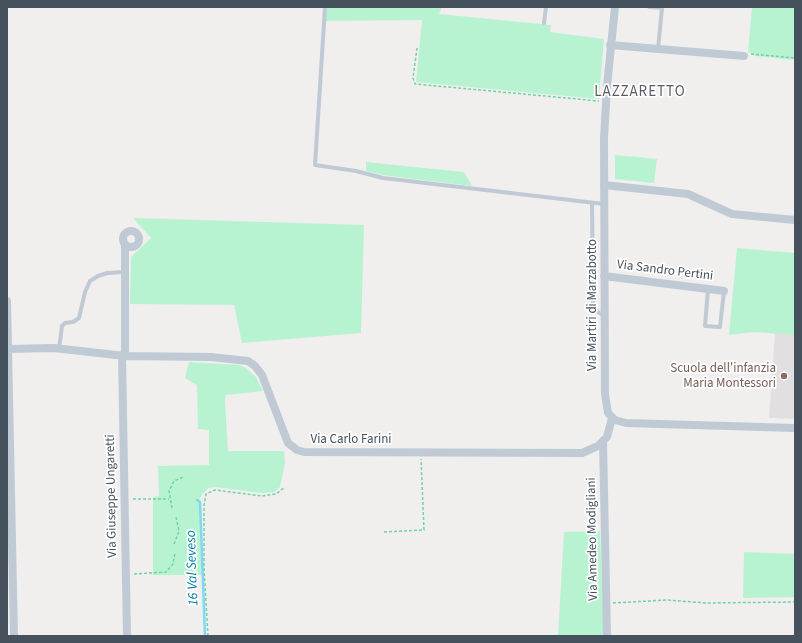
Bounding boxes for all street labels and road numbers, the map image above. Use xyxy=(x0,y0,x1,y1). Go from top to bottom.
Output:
street label: Via Martiri di Marzabotto xyxy=(585,239,601,371)
street label: Via Sandro Pertini xyxy=(616,257,714,285)
street label: Via Carlo Farini xyxy=(310,432,392,448)
street label: Via Giuseppe Ungaretti xyxy=(103,434,121,558)
street label: Via Amedeo Modigliani xyxy=(584,477,602,601)

